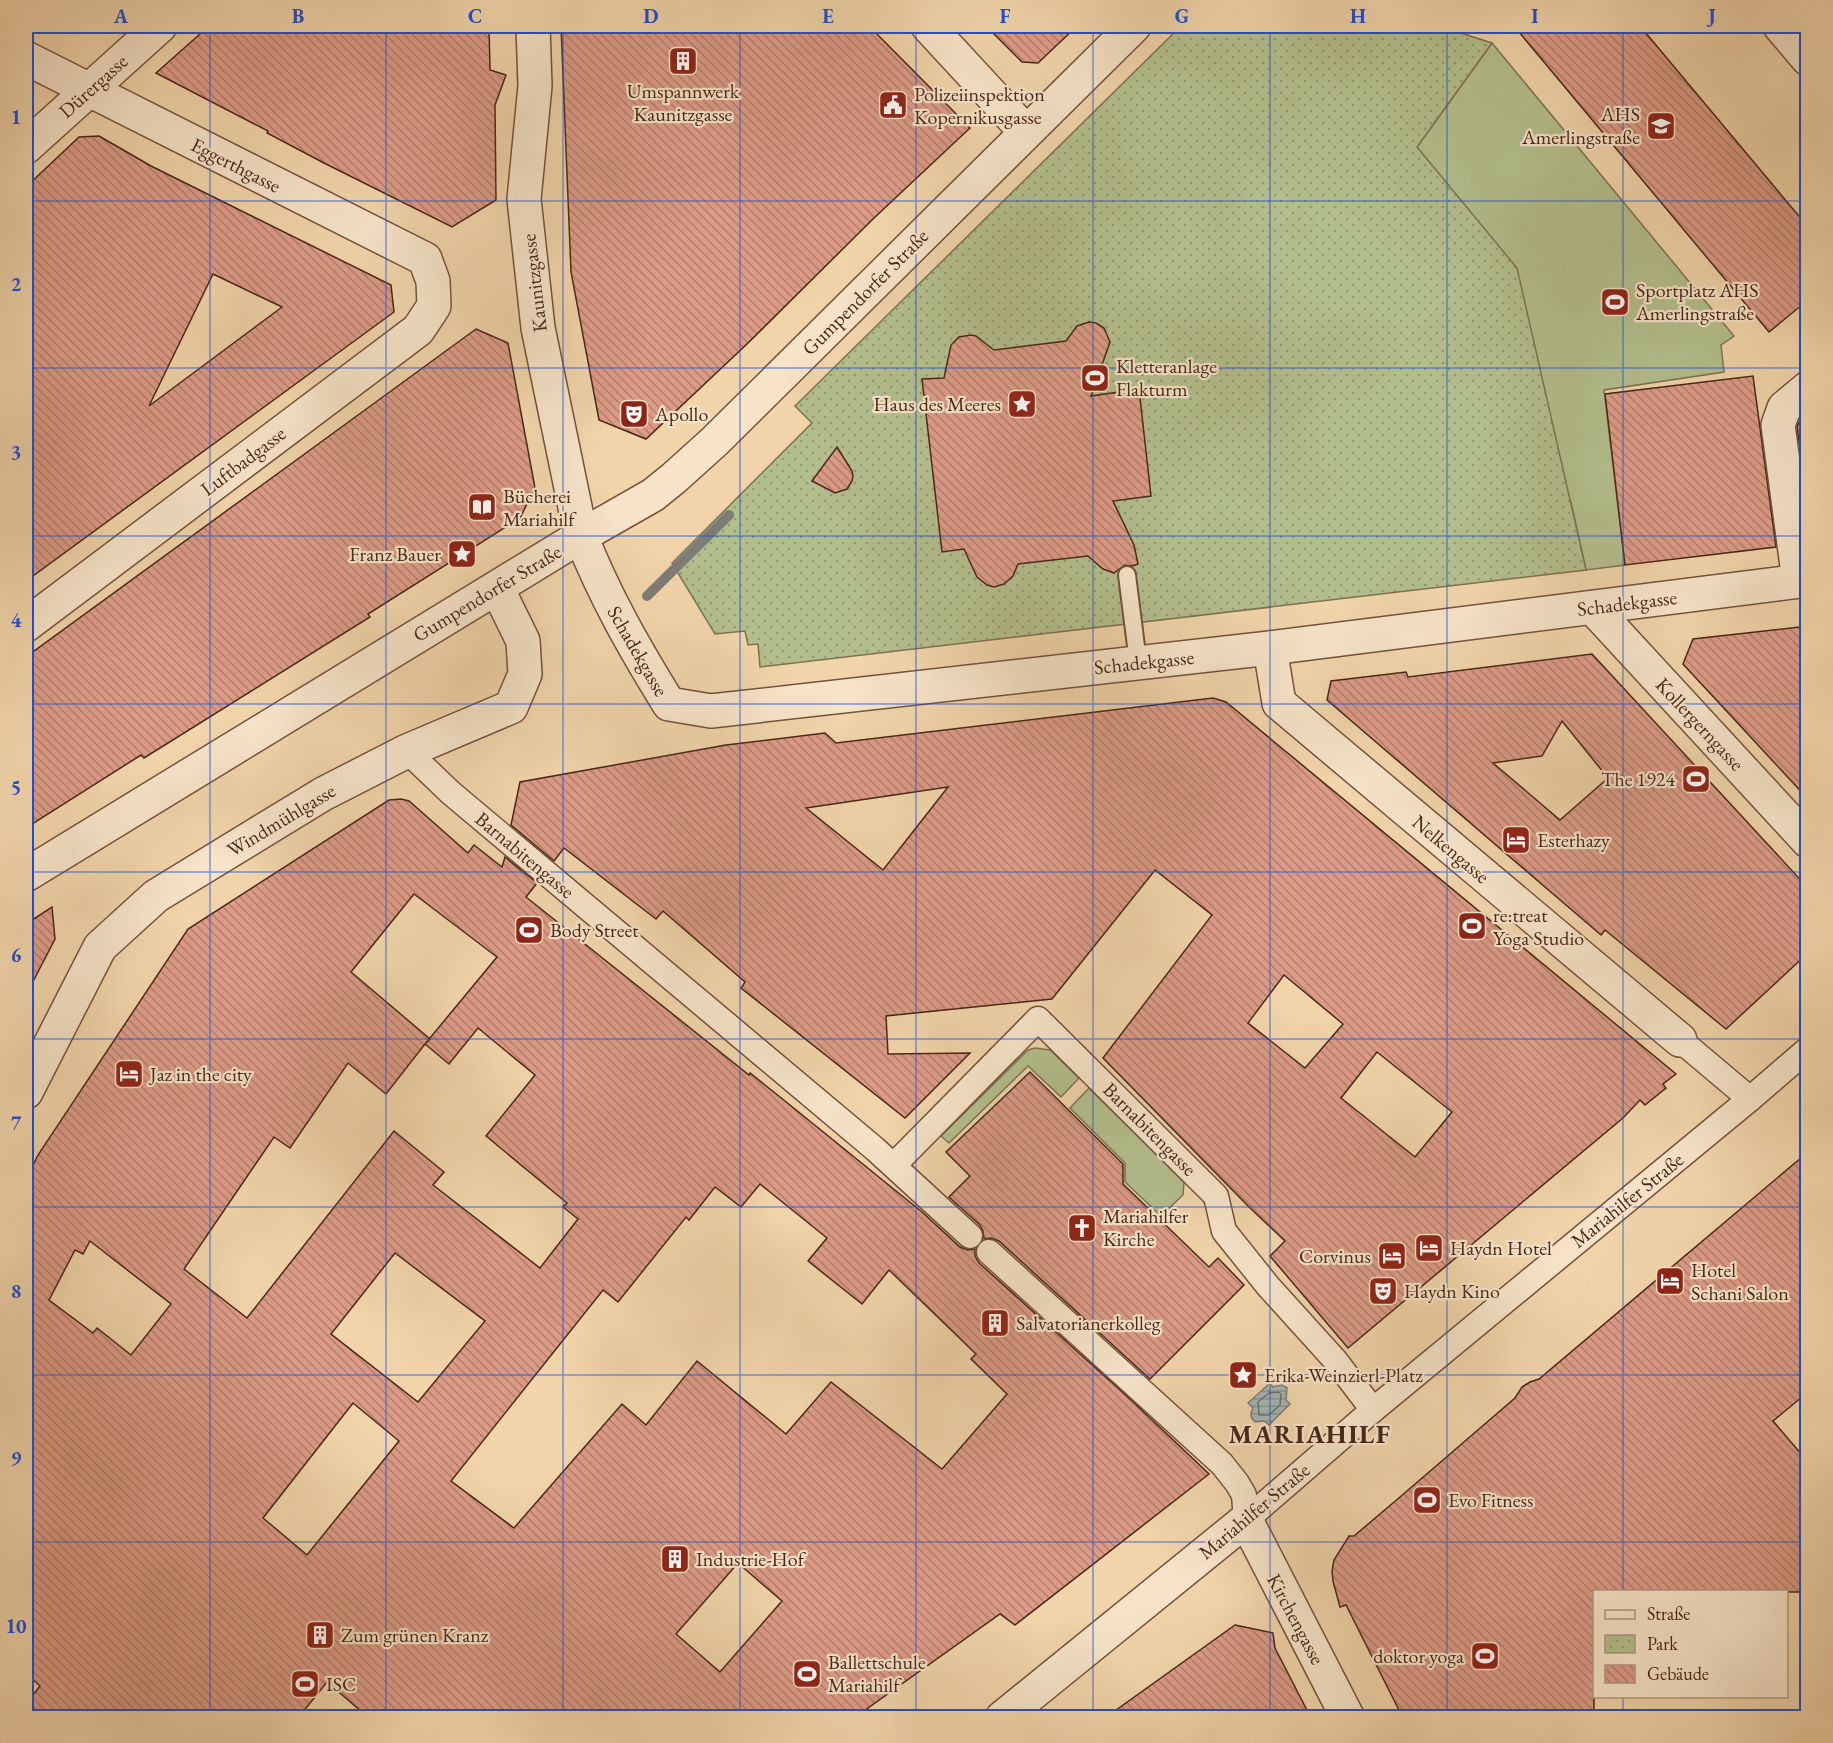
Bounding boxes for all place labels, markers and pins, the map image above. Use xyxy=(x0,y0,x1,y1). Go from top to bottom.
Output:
building icon: Umspannwerk Kaunitzgasse xyxy=(667,45,699,77)
place label: Umspannwerk Kaunitzgasse xyxy=(627,78,740,127)
place label: Polizeiinspektion Kopernikusgasse xyxy=(914,81,1045,130)
public building icon: Polizeiinspektion Kopernikusgasse xyxy=(877,89,909,121)
place label: AHS Amerlingstraße xyxy=(1521,101,1640,150)
school or university icon: AHS Amerlingstraße xyxy=(1645,110,1677,142)
place label: Sportplatz AHS Amerlingstraße xyxy=(1635,277,1759,326)
sports icon: Sportplatz AHS Amerlingstraße xyxy=(1599,286,1631,318)
place label: Kletteranlage Flakturm xyxy=(1116,353,1217,402)
sports icon: Kletteranlage Flakturm xyxy=(1079,362,1111,394)
place icon: Haus des Meeres xyxy=(1006,388,1038,420)
place label: Haus des Meeres xyxy=(873,391,1001,417)
theatre icon: Apollo xyxy=(618,398,650,430)
place label: Apollo xyxy=(654,401,708,427)
place label: Bücherei Mariahilf xyxy=(503,483,577,532)
library icon: Bücherei Mariahilf xyxy=(466,491,498,523)
place icon: Franz Bauer xyxy=(446,538,478,570)
place label: Franz Bauer xyxy=(349,541,441,567)
sports icon: The 1924 xyxy=(1680,763,1712,795)
place label: The 1924 xyxy=(1601,766,1675,792)
hotel icon: Esterhazy xyxy=(1500,824,1532,856)
place label: Esterhazy xyxy=(1537,827,1610,853)
place label: re:treat Yoga Studio xyxy=(1493,902,1584,951)
sports icon: re:treat Yoga Studio xyxy=(1456,910,1488,942)
sports icon: Body Street xyxy=(513,914,545,946)
place label: Body Street xyxy=(550,917,639,943)
hotel icon: Jaz in the city xyxy=(113,1058,145,1090)
place label: Jaz in the city xyxy=(148,1061,252,1087)
place label: Mariahilfer Kirche xyxy=(1103,1203,1189,1252)
church icon: Mariahilfer Kirche xyxy=(1066,1212,1098,1244)
hotel icon: Haydn Hotel xyxy=(1413,1232,1445,1264)
place label: Haydn Hotel xyxy=(1450,1235,1552,1261)
hotel icon: Corvinus xyxy=(1376,1240,1408,1272)
place label: Corvinus xyxy=(1299,1243,1371,1269)
place label: Hotel Schani Salon xyxy=(1691,1257,1789,1306)
hotel icon: Hotel Schani Salon xyxy=(1654,1265,1686,1297)
theatre icon: Haydn Kino xyxy=(1367,1275,1399,1307)
place label: Haydn Kino xyxy=(1404,1278,1500,1304)
building icon: Salvatorianerkolleg xyxy=(979,1307,1011,1339)
place label: Salvatorianerkolleg xyxy=(1016,1310,1161,1336)
place icon: Erika-Weinzierl-Platz xyxy=(1227,1359,1259,1391)
place label: Erika-Weinzierl-Platz xyxy=(1264,1362,1423,1388)
sports icon: Evo Fitness xyxy=(1411,1484,1443,1516)
place label: Evo Fitness xyxy=(1448,1487,1534,1513)
building icon: Industrie-Hof xyxy=(659,1543,691,1575)
place label: Industrie-Hof xyxy=(696,1546,807,1572)
building icon: Zum grünen Kranz xyxy=(304,1619,336,1651)
place label: Zum grünen Kranz xyxy=(341,1622,489,1648)
sports icon: doktor yoga xyxy=(1469,1640,1501,1672)
place label: doktor yoga xyxy=(1373,1643,1464,1669)
place label: Ballettschule Mariahilf xyxy=(828,1649,926,1698)
sports icon: Ballettschule Mariahilf xyxy=(791,1658,823,1690)
sports icon: ISC xyxy=(289,1668,321,1700)
place label: ISC xyxy=(326,1671,356,1697)

